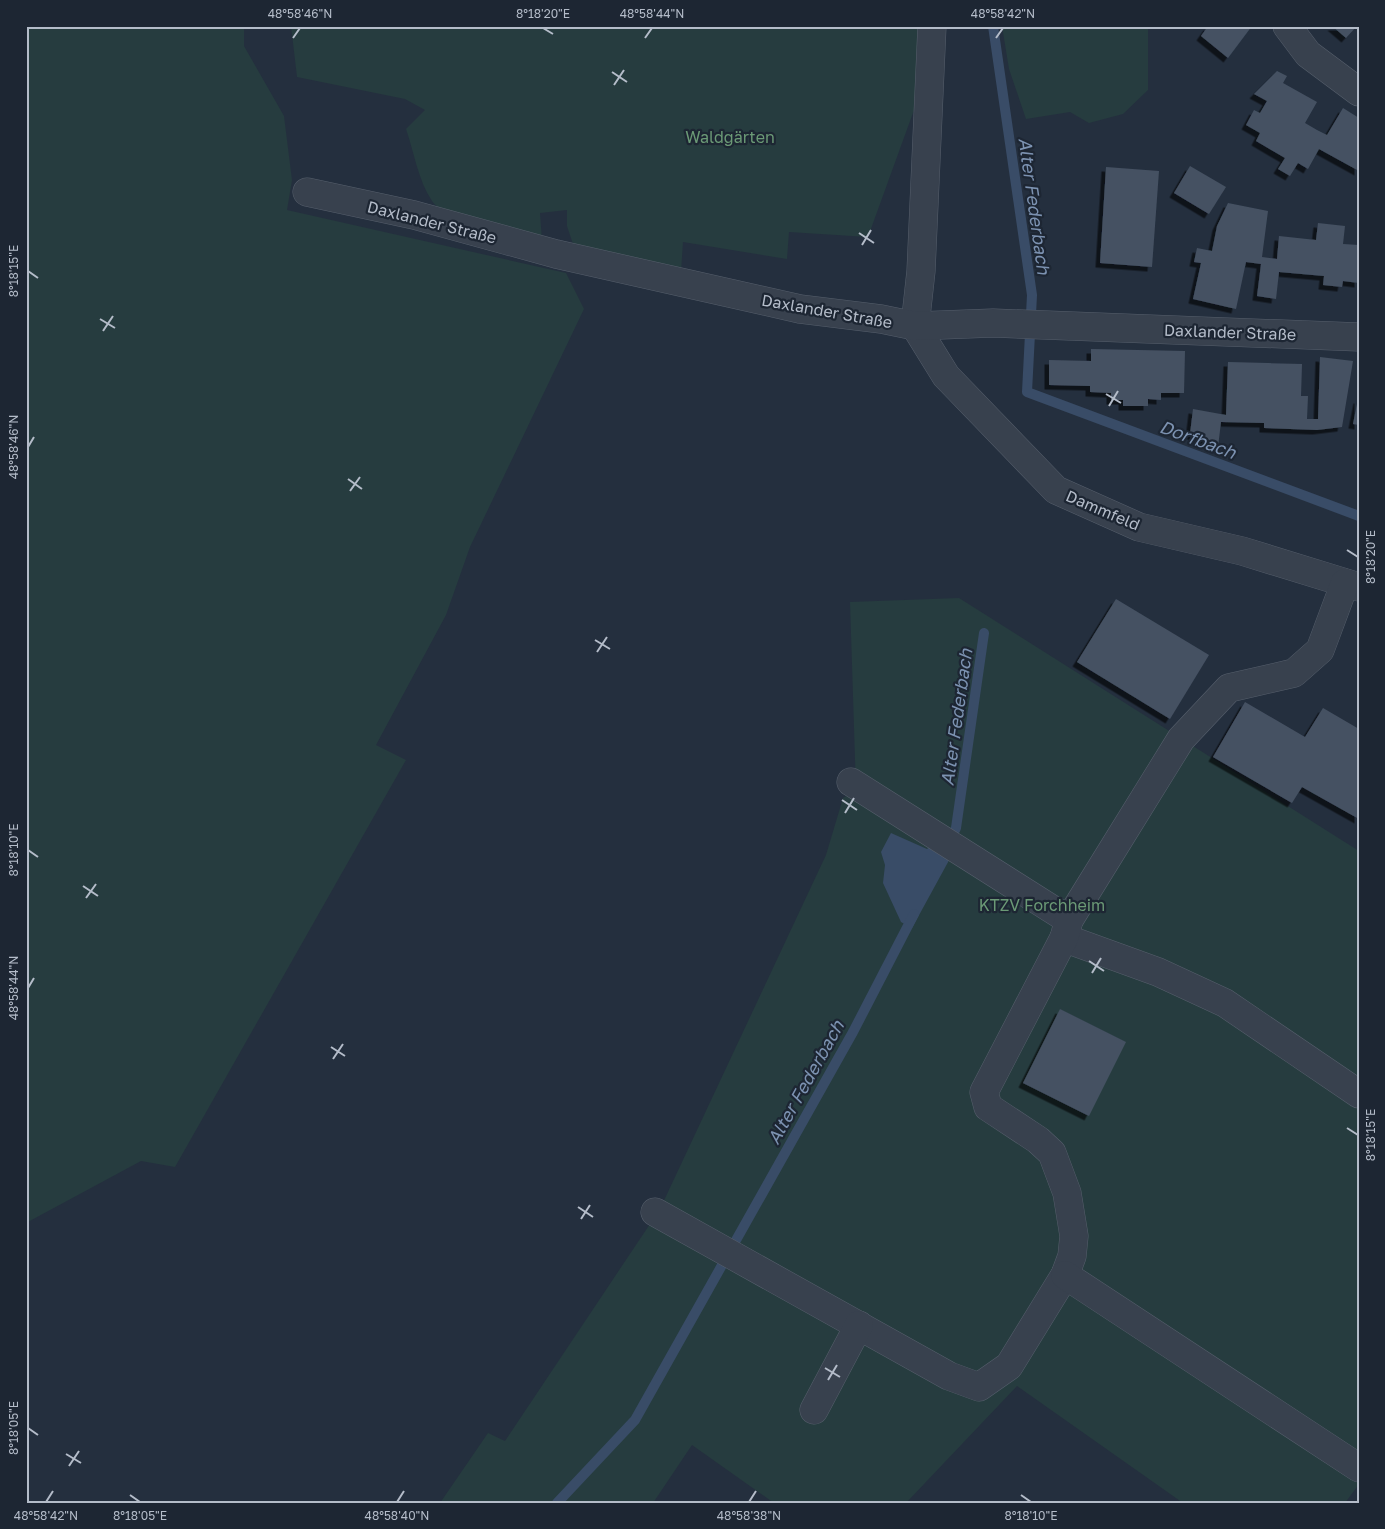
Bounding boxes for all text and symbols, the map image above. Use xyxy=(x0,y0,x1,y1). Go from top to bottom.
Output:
text: 48°58'46"N xyxy=(268,6,332,21)
text: 8°18'20"E xyxy=(516,6,570,21)
text: 48°58'44"N xyxy=(620,6,684,21)
text: 48°58'42"N xyxy=(971,6,1035,21)
park label: Waldgärten xyxy=(685,127,775,147)
water label: Alter Federbach xyxy=(1015,136,1056,277)
street label: Daxlander Straße xyxy=(365,196,499,248)
text: 8°18'15"E xyxy=(6,245,21,297)
street label: Daxlander Straße xyxy=(760,290,894,332)
street label: Daxlander Straße xyxy=(1163,320,1297,344)
text: 48°58'46"N xyxy=(6,415,21,479)
water label: Dorfbach xyxy=(1157,415,1240,463)
street label: Dammfeld xyxy=(1063,485,1143,535)
text: 8°18'20"E xyxy=(1363,530,1378,584)
water label: Alter Federbach xyxy=(936,646,977,787)
text: 8°18'10"E xyxy=(6,823,21,877)
park label: KTZV Forchheim xyxy=(979,895,1105,915)
text: 48°58'44"N xyxy=(6,956,21,1020)
water label: Alter Federbach xyxy=(762,1016,848,1148)
text: 8°18'15"E xyxy=(1363,1109,1378,1161)
text: 8°18'05"E xyxy=(6,1401,21,1455)
text: 48°58'42"N xyxy=(14,1508,78,1523)
text: 8°18'05"E xyxy=(113,1508,167,1523)
text: 48°58'40"N xyxy=(365,1508,429,1523)
text: 48°58'38"N xyxy=(717,1508,781,1523)
text: 8°18'10"E xyxy=(1004,1508,1058,1523)

